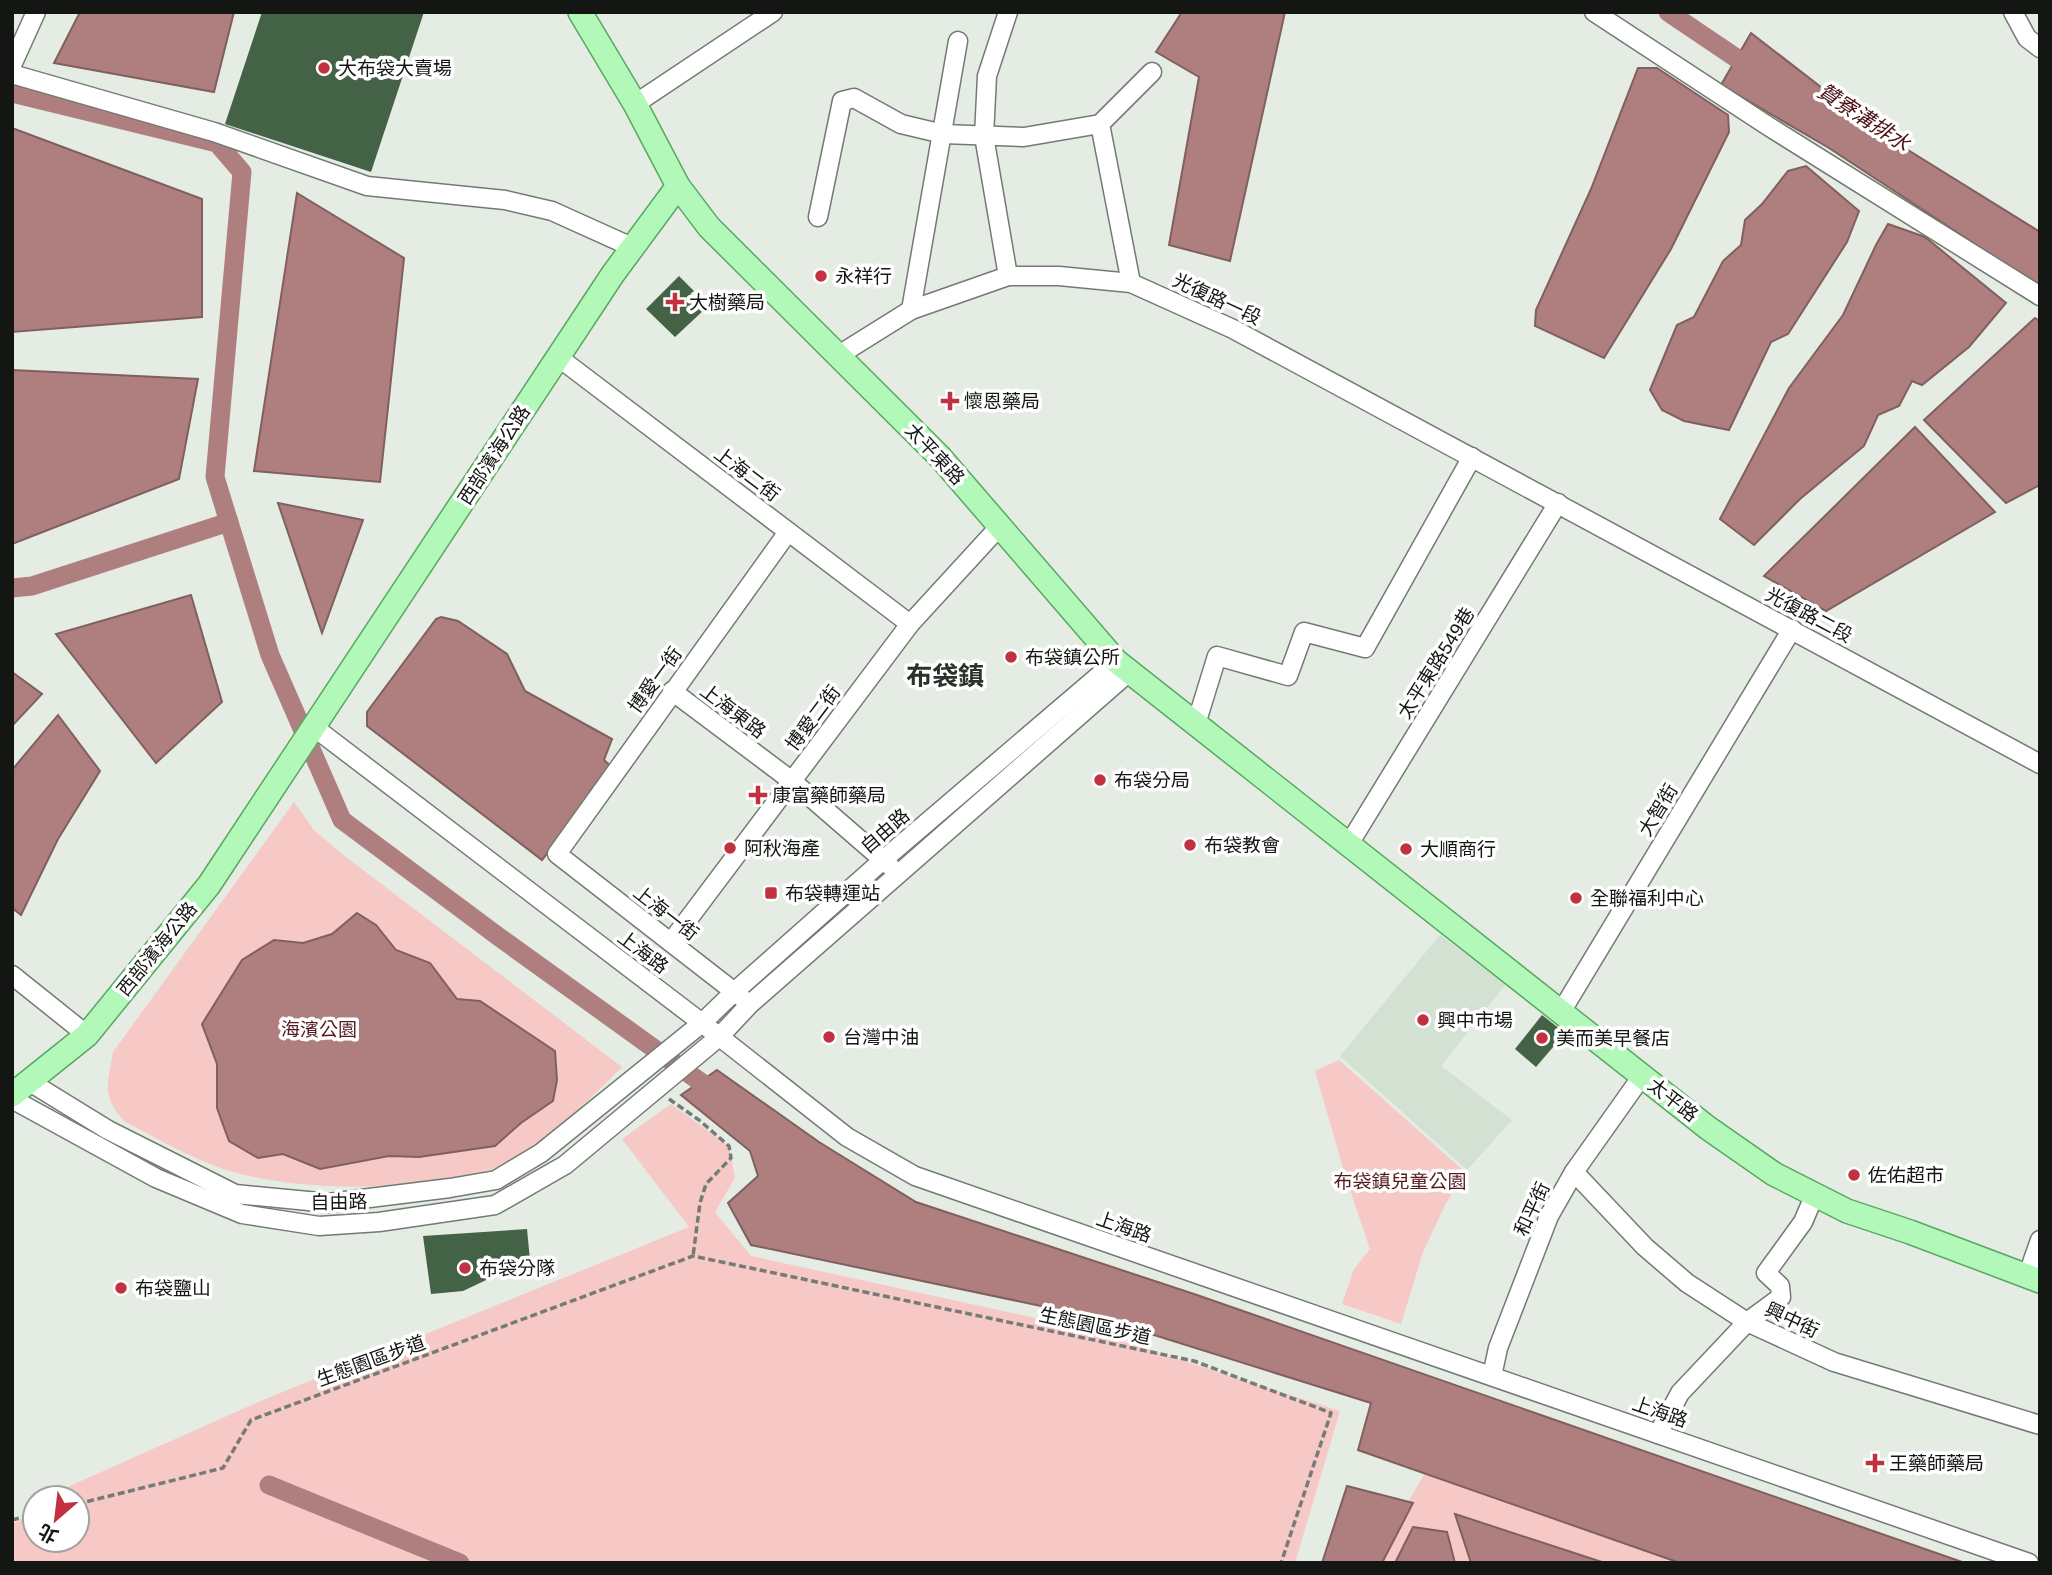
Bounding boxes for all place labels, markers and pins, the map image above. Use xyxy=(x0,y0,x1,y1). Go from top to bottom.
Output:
place label: 大布袋大賣場 xyxy=(338,58,452,79)
marker: 大布袋大賣場 xyxy=(316,60,332,76)
place label: 永祥行 xyxy=(835,266,892,287)
marker: 永祥行 xyxy=(813,268,829,284)
place label: 大樹藥局 xyxy=(689,292,765,313)
marker: 大樹藥局 xyxy=(667,294,683,310)
place label: 懷恩藥局 xyxy=(964,391,1040,412)
marker: 懷恩藥局 xyxy=(942,393,958,409)
place label: 布袋鎮公所 xyxy=(1025,647,1120,668)
marker: 布袋鎮公所 xyxy=(1003,649,1019,665)
place label: 布袋分局 xyxy=(1114,770,1190,791)
marker: 布袋分局 xyxy=(1092,772,1108,788)
place label: 康富藥師藥局 xyxy=(772,785,886,806)
marker: 康富藥師藥局 xyxy=(750,787,766,803)
place label: 布袋教會 xyxy=(1204,835,1280,856)
marker: 布袋教會 xyxy=(1182,837,1198,853)
place label: 阿秋海產 xyxy=(744,838,820,859)
place label: 大順商行 xyxy=(1420,839,1496,860)
marker: 阿秋海產 xyxy=(722,840,738,856)
marker: 大順商行 xyxy=(1398,841,1414,857)
place label: 布袋轉運站 xyxy=(785,883,880,904)
marker: 布袋轉運站 xyxy=(763,885,779,901)
place label: 全聯福利中心 xyxy=(1590,888,1704,909)
marker: 全聯福利中心 xyxy=(1568,890,1584,906)
place label: 興中市場 xyxy=(1437,1010,1513,1031)
marker: 興中市場 xyxy=(1415,1012,1431,1028)
place label: 台灣中油 xyxy=(843,1027,919,1048)
place label: 美而美早餐店 xyxy=(1556,1028,1670,1049)
marker: 台灣中油 xyxy=(821,1029,837,1045)
marker: 美而美早餐店 xyxy=(1534,1030,1550,1046)
place label: 佐佑超市 xyxy=(1868,1165,1944,1186)
marker: 佐佑超市 xyxy=(1846,1167,1862,1183)
place label: 布袋分隊 xyxy=(479,1258,555,1279)
marker: 布袋分隊 xyxy=(457,1260,473,1276)
place label: 布袋鹽山 xyxy=(135,1278,211,1299)
marker: 布袋鹽山 xyxy=(113,1280,129,1296)
place label: 王藥師藥局 xyxy=(1889,1453,1984,1474)
marker: 王藥師藥局 xyxy=(1867,1455,1883,1471)

